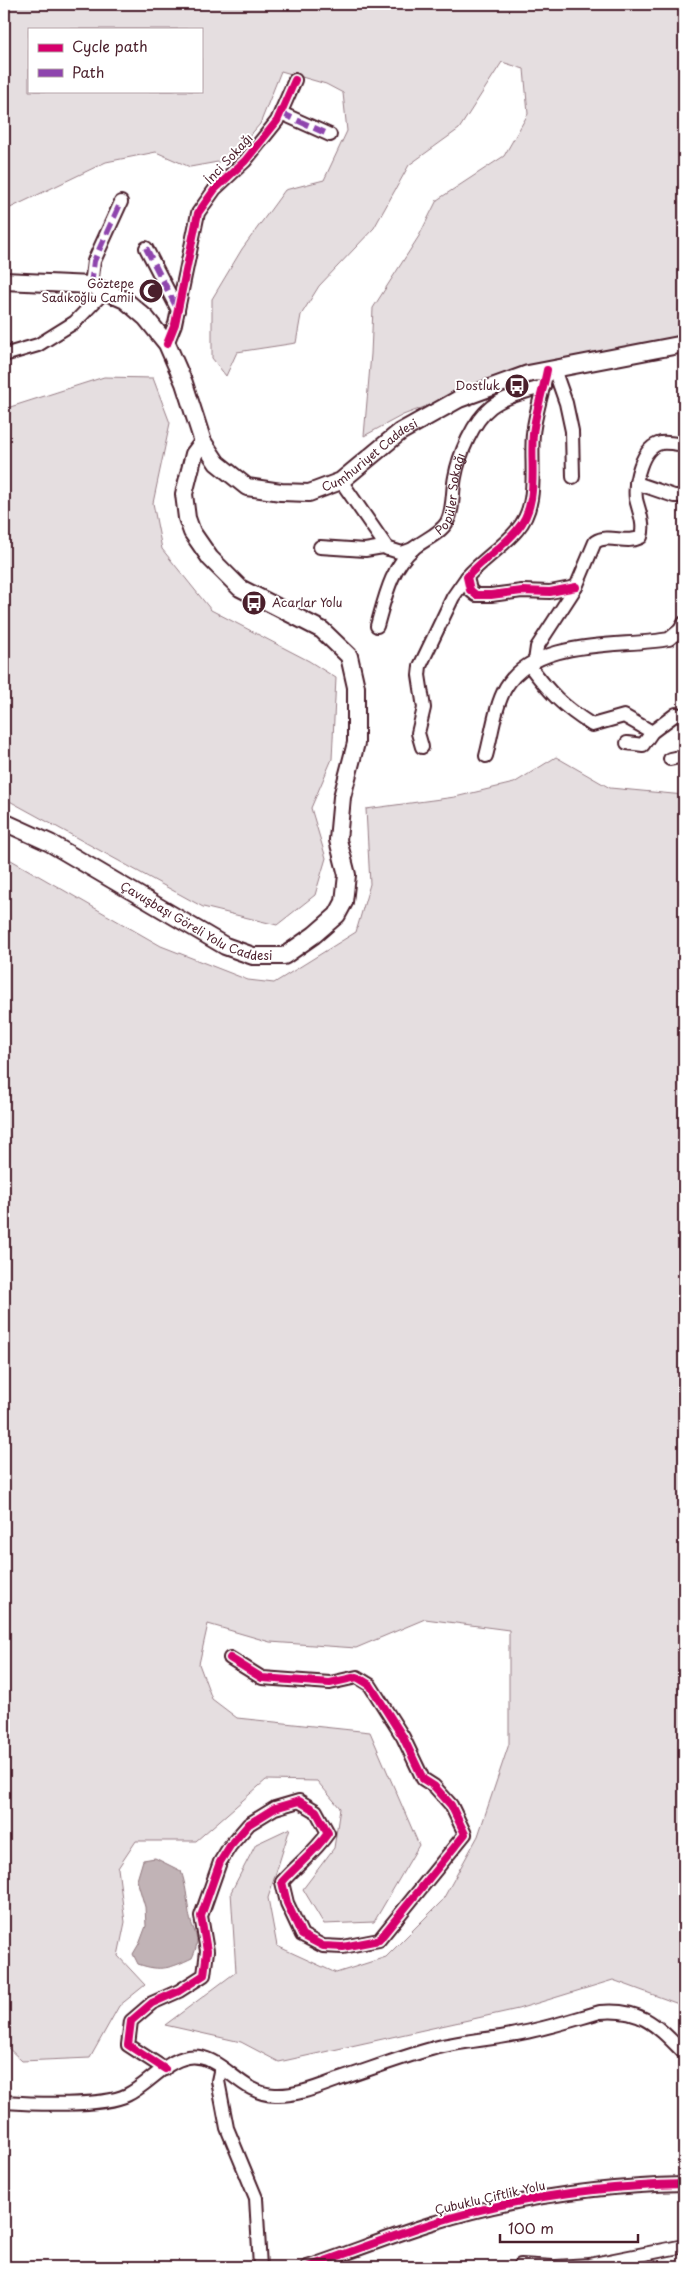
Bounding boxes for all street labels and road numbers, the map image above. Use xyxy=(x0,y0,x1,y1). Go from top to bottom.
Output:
street label: İnci Sokağı xyxy=(200,129,256,188)
street label: Cumhuriyet Caddesi xyxy=(319,414,421,495)
street label: Popüler Sokağı xyxy=(431,450,469,539)
street label: Çavuşbaşı Göreli Yolu Caddesi xyxy=(117,876,272,964)
street label: Çubuklu Çiftlik Yolu xyxy=(433,2176,547,2218)

